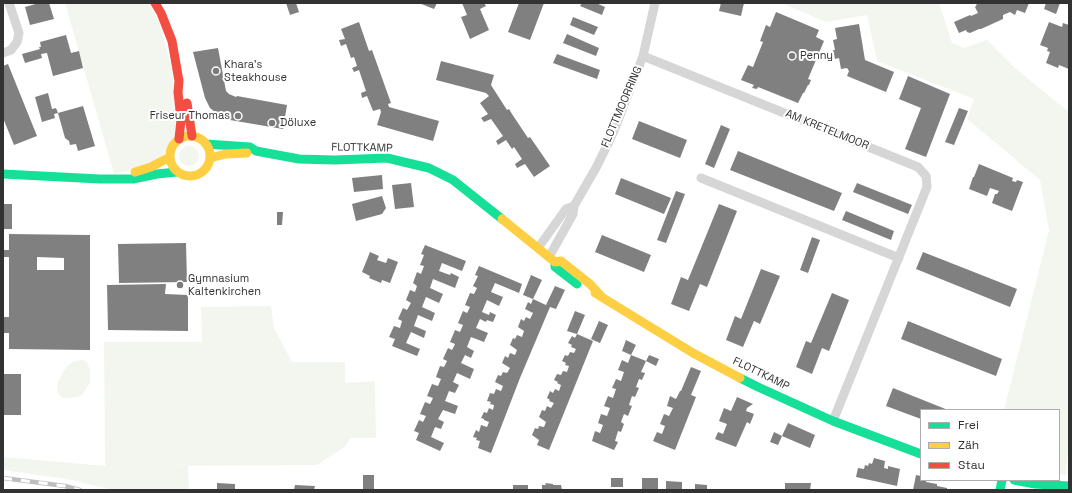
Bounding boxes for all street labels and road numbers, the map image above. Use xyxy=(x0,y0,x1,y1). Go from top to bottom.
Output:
street label: FLOTTMOORRING xyxy=(599,64,645,150)
street label: AM KRETELMOOR xyxy=(783,107,871,153)
street label: FLOTTKAMP xyxy=(331,141,393,155)
street label: FLOTTKAMP xyxy=(730,355,792,393)

